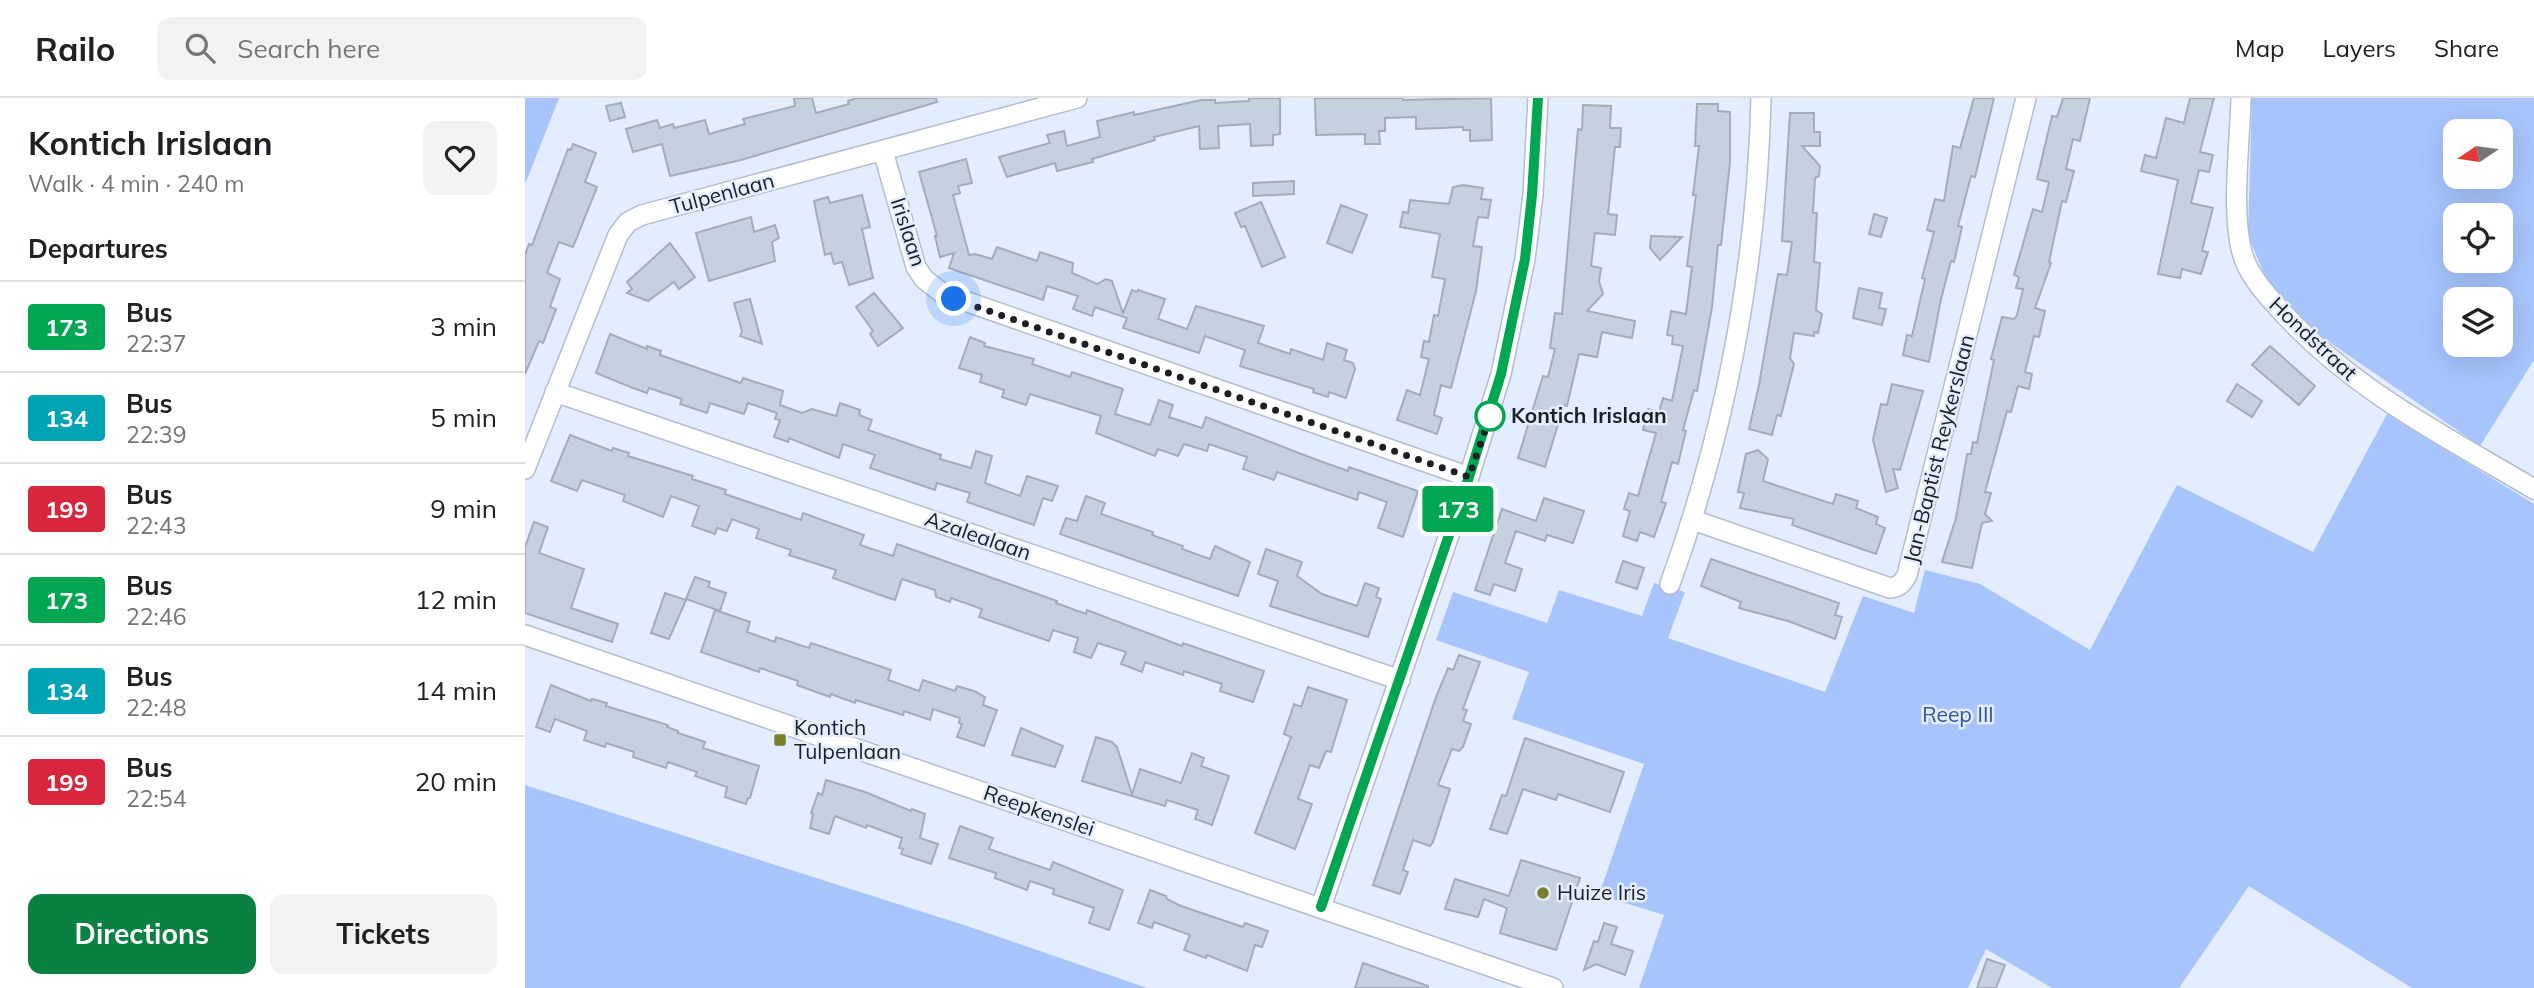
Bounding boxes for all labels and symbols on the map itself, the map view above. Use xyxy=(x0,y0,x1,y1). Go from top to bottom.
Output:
north arrow xyxy=(2443,119,2513,189)
street label: Tulpenlaan xyxy=(667,167,777,219)
street label: Irislaan xyxy=(886,194,932,269)
your location xyxy=(936,281,971,316)
street label: Hondstraat xyxy=(2264,291,2363,386)
street label: Jan-Baptist Reykerslaan xyxy=(1897,332,1979,566)
marker: Kontich Irislaan xyxy=(1475,401,1505,431)
place label: Kontich Irislaan xyxy=(1511,402,1667,428)
line badge: 173 xyxy=(1418,486,1498,532)
street label: Azalealaan xyxy=(922,505,1035,565)
park label: Reep III xyxy=(1922,701,1994,727)
place label: Kontich Tulpenlaan xyxy=(794,714,901,764)
marker: Kontich Tulpenlaan xyxy=(772,732,788,748)
street label: Reepkenslei xyxy=(980,779,1098,841)
place label: Huize Iris xyxy=(1557,879,1646,905)
marker: Huize Iris xyxy=(1535,885,1551,901)

